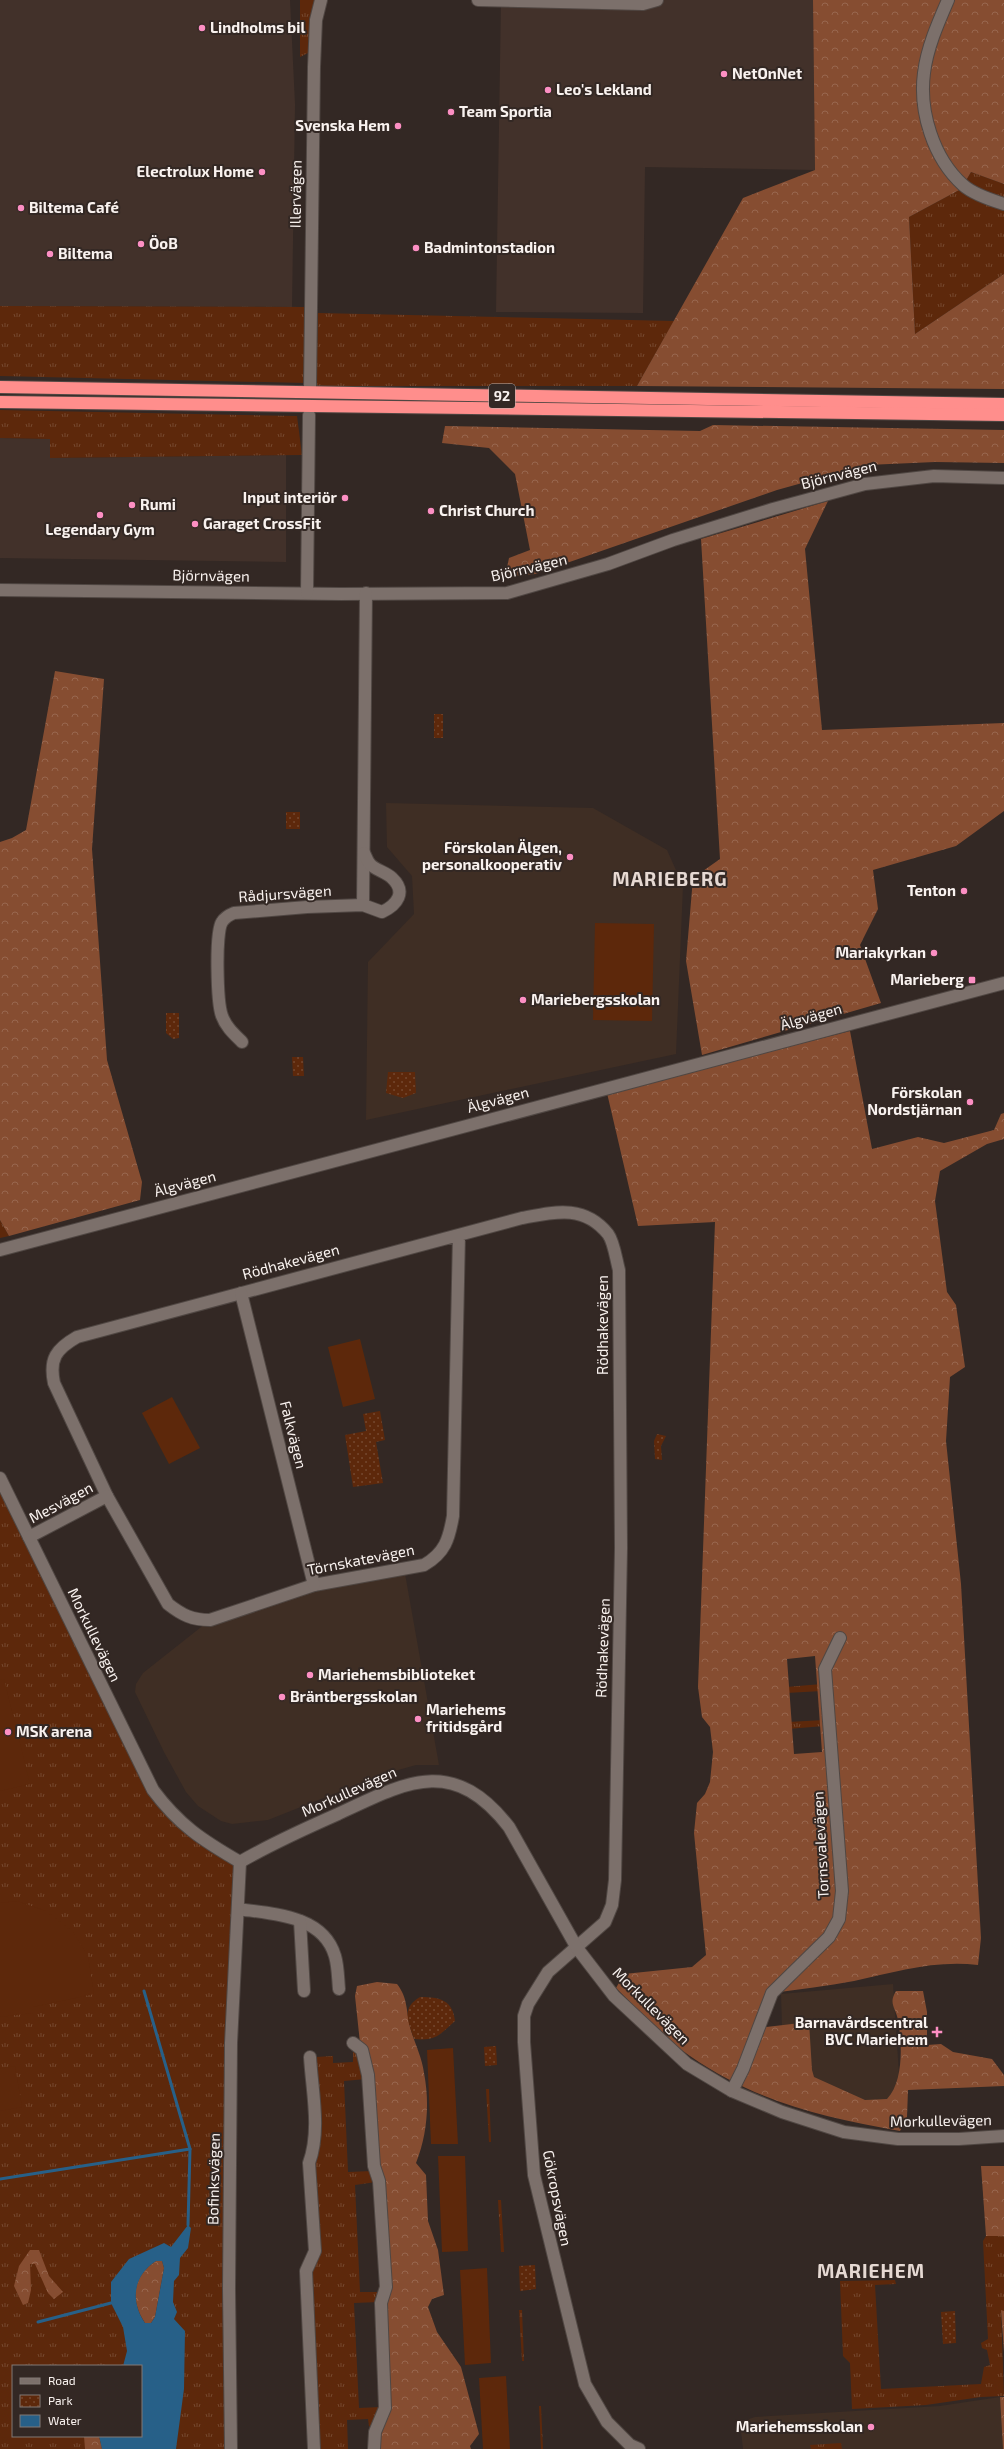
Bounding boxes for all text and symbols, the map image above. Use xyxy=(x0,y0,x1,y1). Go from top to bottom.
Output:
place label: Lindholms bil xyxy=(210,18,305,36)
marker: Lindholms bil xyxy=(197,23,207,33)
place label: NetOnNet xyxy=(732,64,802,82)
marker: NetOnNet xyxy=(719,69,729,79)
place label: Leo's Lekland xyxy=(556,80,652,98)
marker: Leo's Lekland xyxy=(543,85,553,95)
place label: Team Sportia xyxy=(459,102,552,120)
marker: Team Sportia xyxy=(446,107,456,117)
place label: Svenska Hem xyxy=(295,116,390,134)
marker: Svenska Hem xyxy=(393,121,403,131)
street label: Illervägen xyxy=(285,160,305,228)
place label: Electrolux Home xyxy=(137,162,254,180)
marker: Electrolux Home xyxy=(257,167,267,177)
place label: Biltema Café xyxy=(29,198,119,216)
marker: Biltema Café xyxy=(16,203,26,213)
place label: ÖoB xyxy=(149,234,178,252)
place label: Badmintonstadion xyxy=(424,238,555,256)
marker: ÖoB xyxy=(136,239,146,249)
marker: Badmintonstadion xyxy=(411,243,421,253)
place label: Biltema xyxy=(58,244,113,262)
marker: Biltema xyxy=(45,249,55,259)
road number: 92 xyxy=(489,384,515,408)
street label: Björnvägen xyxy=(799,456,879,493)
place label: Input interiör xyxy=(243,488,338,506)
marker: Input interiör xyxy=(340,493,350,503)
place label: Rumi xyxy=(140,495,176,513)
marker: Rumi xyxy=(127,500,137,510)
place label: Christ Church xyxy=(439,501,534,519)
marker: Christ Church xyxy=(426,506,436,516)
marker: Legendary Gym xyxy=(95,510,105,520)
place label: Garaget CrossFit xyxy=(203,514,321,532)
marker: Garaget CrossFit xyxy=(190,519,200,529)
place label: Legendary Gym xyxy=(45,520,155,539)
street label: Björnvägen xyxy=(489,550,569,585)
street label: Björnvägen xyxy=(172,565,250,586)
place label: Förskolan Älgen, personalkooperativ xyxy=(422,838,563,873)
marker: Förskolan Älgen, personalkooperativ xyxy=(565,852,575,862)
district label: MARIEBERG xyxy=(612,867,728,890)
street label: Rådjursvägen xyxy=(238,881,332,906)
place label: Tenton xyxy=(907,881,956,899)
marker: Tenton xyxy=(959,886,969,896)
place label: Mariakyrkan xyxy=(835,943,926,962)
marker: Mariakyrkan xyxy=(929,948,939,958)
place label: Marieberg xyxy=(890,970,964,988)
marker: Marieberg xyxy=(967,975,977,985)
place label: Mariebergsskolan xyxy=(531,990,660,1008)
marker: Mariebergsskolan xyxy=(518,995,528,1005)
street label: Älgvägen xyxy=(778,999,844,1033)
street label: Älgvägen xyxy=(465,1082,531,1116)
place label: Förskolan Nordstjärnan xyxy=(867,1083,962,1118)
marker: Förskolan Nordstjärnan xyxy=(965,1097,975,1107)
street label: Älgvägen xyxy=(152,1166,218,1200)
street label: Rödhakevägen xyxy=(240,1239,341,1283)
street label: Rödhakevägen xyxy=(593,1275,611,1375)
street label: Falkvägen xyxy=(277,1399,311,1471)
street label: Mesvägen xyxy=(25,1478,96,1526)
street label: Törnskatevägen xyxy=(306,1540,416,1578)
street label: Morkullevägen xyxy=(64,1585,125,1684)
street label: Rödhakevägen xyxy=(591,1598,613,1698)
place label: Mariehemsbiblioteket xyxy=(318,1665,475,1683)
marker: Mariehemsbiblioteket xyxy=(305,1670,315,1680)
place label: Bräntbergsskolan xyxy=(290,1687,418,1705)
marker: Bräntbergsskolan xyxy=(277,1692,287,1702)
place label: Mariehems fritidsgård xyxy=(426,1700,506,1735)
marker: Mariehems fritidsgård xyxy=(413,1714,423,1724)
place label: MSK arena xyxy=(16,1722,92,1740)
marker: MSK arena xyxy=(3,1727,13,1737)
street label: Morkullevägen xyxy=(298,1762,399,1820)
street label: Tornsvalevägen xyxy=(808,1791,832,1899)
street label: Morkullevägen xyxy=(609,1963,694,2048)
place label: Barnavårdscentral BVC Mariehem xyxy=(795,2013,928,2048)
marker: Barnavårdscentral BVC Mariehem xyxy=(931,2026,943,2038)
street label: Morkullevägen xyxy=(890,2110,992,2130)
street label: Bofinksvägen xyxy=(203,2133,223,2225)
street label: Gökropsvägen xyxy=(540,2148,576,2247)
district label: MARIEHEM xyxy=(817,2259,925,2282)
legend xyxy=(12,2365,142,2437)
text: Road xyxy=(48,2373,76,2387)
text: Park xyxy=(48,2393,73,2407)
text: Water xyxy=(48,2413,82,2427)
place label: Mariehemsskolan xyxy=(736,2417,863,2435)
marker: Mariehemsskolan xyxy=(866,2422,876,2432)

